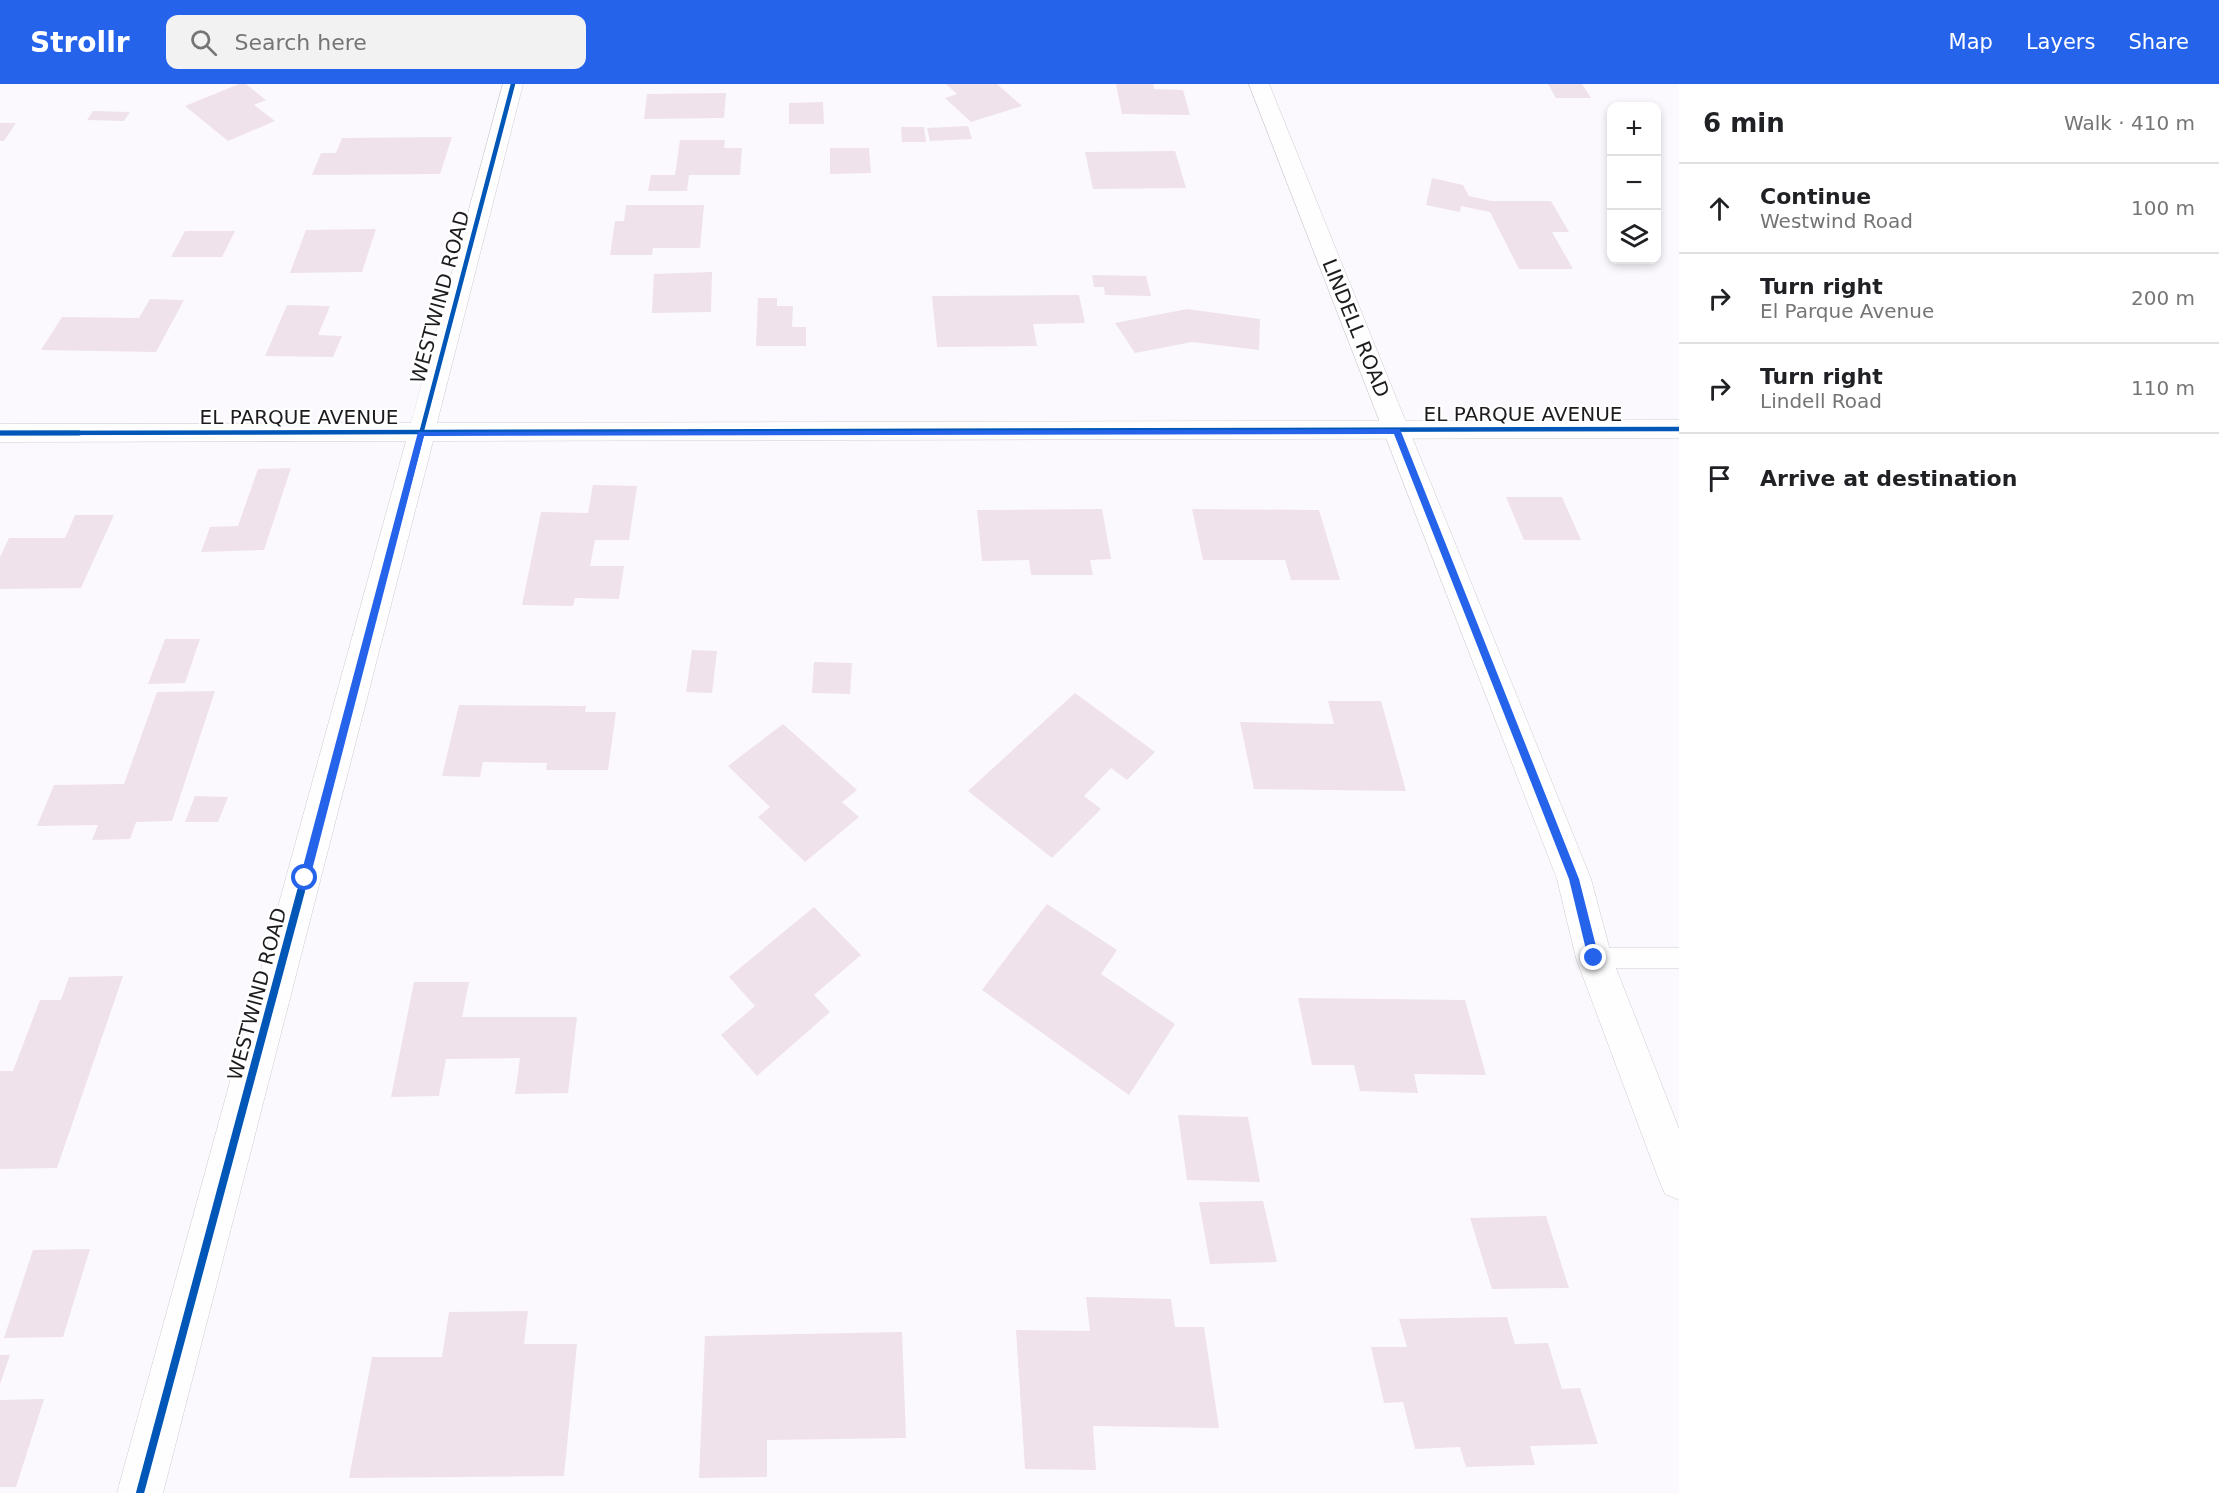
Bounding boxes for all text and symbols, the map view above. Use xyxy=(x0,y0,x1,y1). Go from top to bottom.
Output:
search box xyxy=(166,15,586,69)
text: Strollr xyxy=(30,26,130,59)
icon: search xyxy=(187,26,220,59)
text: Search here xyxy=(235,30,367,55)
text: Map xyxy=(1949,30,1993,54)
text: Layers xyxy=(2026,30,2095,54)
text: Share xyxy=(2128,30,2189,54)
map controls xyxy=(1607,102,1661,264)
button: + xyxy=(1607,102,1661,156)
text: 6 min xyxy=(1703,108,1785,138)
text: Walk · 410 m xyxy=(2064,111,2195,135)
button: − xyxy=(1607,156,1661,210)
text: Continue xyxy=(1760,184,1871,209)
icon: ahead xyxy=(1703,192,1736,225)
text: 100 m xyxy=(2131,196,2195,220)
street label: WESTWIND ROAD xyxy=(405,208,475,386)
text: Westwind Road xyxy=(1760,209,1913,233)
button: layers xyxy=(1607,210,1661,264)
street label: LINDELL ROAD xyxy=(1317,255,1395,401)
text: Turn right xyxy=(1760,274,1883,299)
icon: right xyxy=(1703,282,1736,315)
text: 200 m xyxy=(2131,286,2195,310)
text: El Parque Avenue xyxy=(1760,299,1934,323)
text: Turn right xyxy=(1760,364,1883,389)
icon: right xyxy=(1703,372,1736,405)
text: 110 m xyxy=(2131,376,2195,400)
text: Lindell Road xyxy=(1760,389,1882,413)
street label: EL PARQUE AVENUE xyxy=(1424,402,1622,426)
street label: EL PARQUE AVENUE xyxy=(200,405,398,429)
icon: arrive xyxy=(1703,462,1736,495)
text: Arrive at destination xyxy=(1760,466,2017,491)
route start xyxy=(291,864,317,890)
street label: WESTWIND ROAD xyxy=(222,905,292,1083)
route end xyxy=(1580,944,1606,970)

